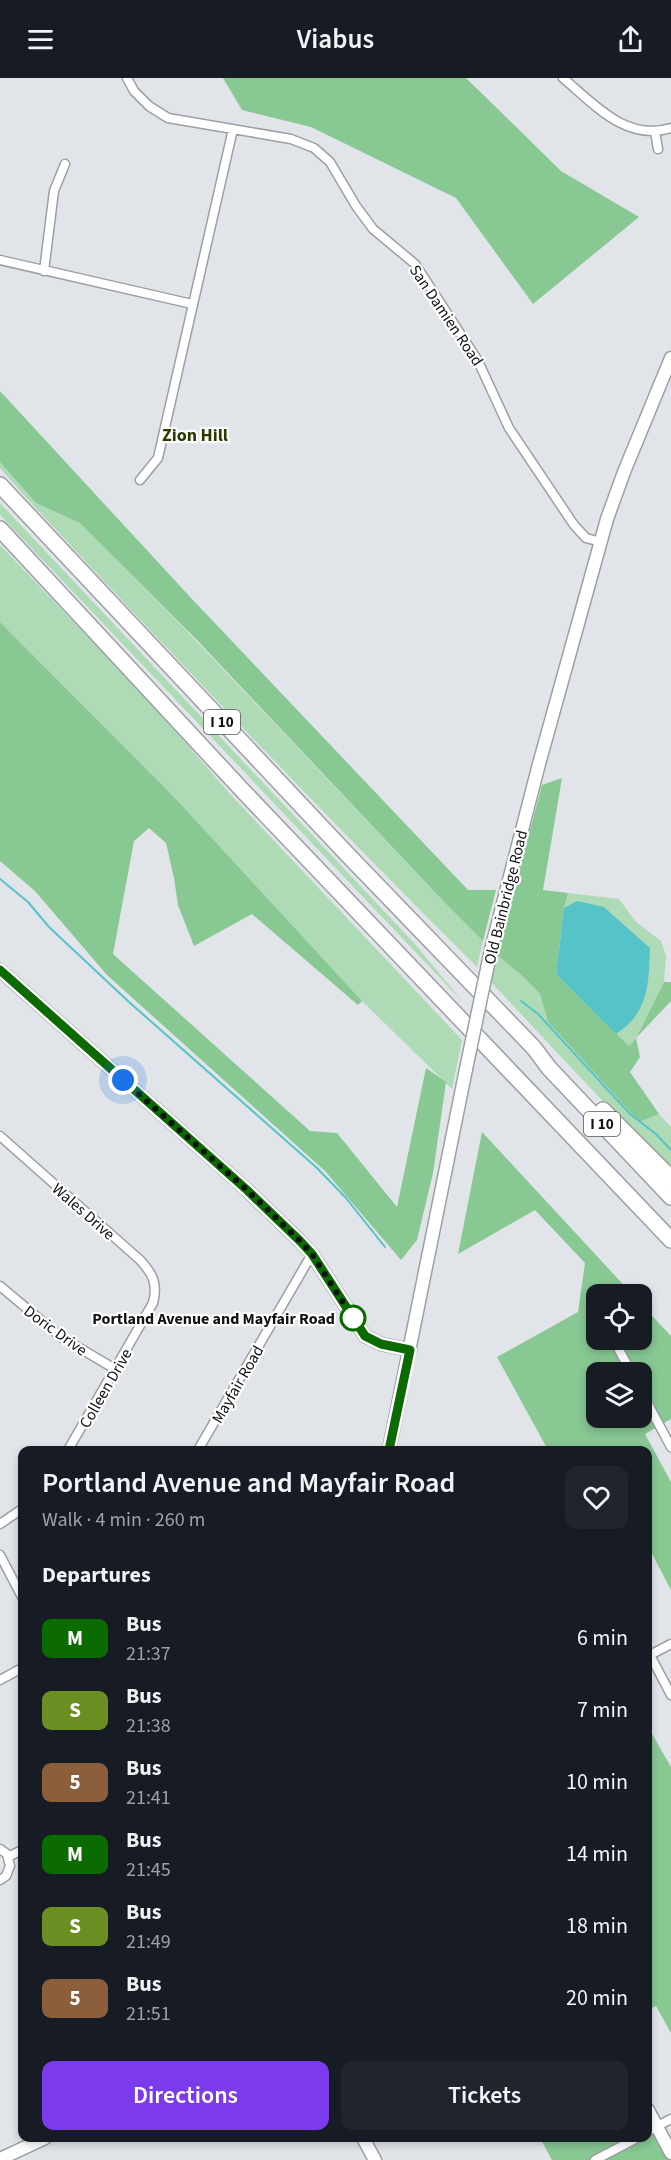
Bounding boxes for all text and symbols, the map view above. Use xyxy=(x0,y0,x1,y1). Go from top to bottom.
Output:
text: Viabus xyxy=(297,20,374,59)
icon: menu xyxy=(24,23,57,56)
icon: share xyxy=(614,23,647,56)
street label: San Damien Road xyxy=(404,261,488,371)
district label: Zion Hill xyxy=(162,423,228,448)
road number: I 10 xyxy=(204,710,240,734)
street label: Old Bainbridge Road xyxy=(479,828,533,967)
your location xyxy=(108,1065,138,1095)
road number: I 10 xyxy=(584,1112,620,1136)
street label: Wales Drive xyxy=(47,1178,120,1245)
map controls xyxy=(586,1284,652,1428)
button: locate xyxy=(586,1284,652,1350)
street label: Doric Drive xyxy=(19,1300,92,1361)
marker: Portland Avenue and Mayfair Road xyxy=(340,1305,366,1331)
place label: Portland Avenue and Mayfair Road xyxy=(92,1308,335,1330)
street label: Mayfair Road xyxy=(207,1341,269,1428)
street label: Colleen Drive xyxy=(74,1345,138,1432)
button: layers xyxy=(586,1362,652,1428)
text: Portland Avenue and Mayfair Road xyxy=(42,1463,455,1503)
button: heart xyxy=(565,1466,628,1529)
text: Walk · 4 min · 260 m xyxy=(42,1506,205,1534)
text: Departures xyxy=(42,1559,151,1591)
text: Bus xyxy=(126,1608,162,1640)
text: 6 min xyxy=(577,1622,628,1654)
text: M xyxy=(67,1623,83,1653)
text: 21:37 xyxy=(126,1640,171,1668)
text: Bus xyxy=(126,1680,162,1712)
text: 7 min xyxy=(577,1694,628,1726)
text: S xyxy=(69,1695,81,1725)
text: 21:38 xyxy=(126,1712,171,1740)
text: Bus xyxy=(126,1752,162,1784)
text: 10 min xyxy=(566,1766,628,1798)
text: 5 xyxy=(69,1767,81,1797)
text: 21:41 xyxy=(126,1784,171,1812)
text: Bus xyxy=(126,1824,162,1856)
text: 14 min xyxy=(566,1838,628,1870)
text: M xyxy=(67,1839,83,1869)
text: 21:45 xyxy=(126,1856,171,1884)
text: Bus xyxy=(126,1896,162,1928)
text: 18 min xyxy=(566,1910,628,1942)
text: S xyxy=(69,1911,81,1941)
text: 21:49 xyxy=(126,1928,171,1956)
text: Bus xyxy=(126,1968,162,2000)
text: 20 min xyxy=(566,1982,628,2014)
text: 5 xyxy=(69,1983,81,2013)
text: 21:51 xyxy=(126,2000,171,2028)
button: Directions xyxy=(42,2061,329,2130)
button: Tickets xyxy=(341,2061,628,2130)

